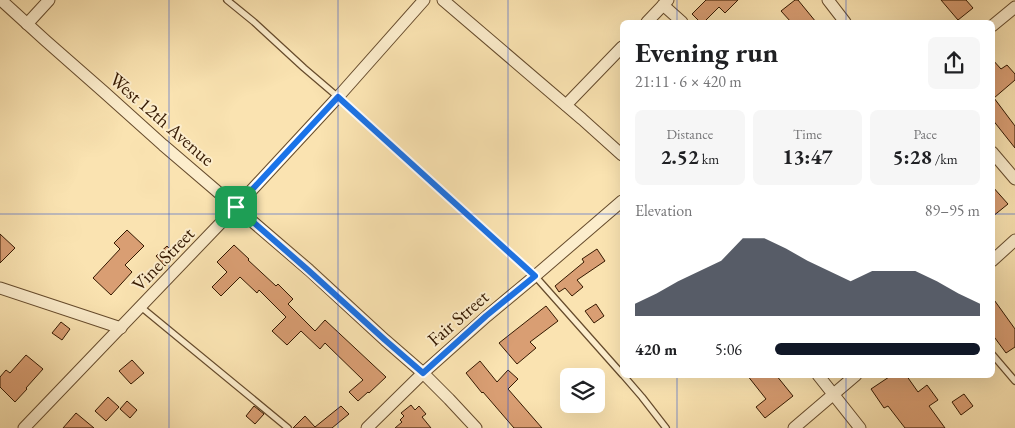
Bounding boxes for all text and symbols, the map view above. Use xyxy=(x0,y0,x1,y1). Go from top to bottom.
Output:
text: Evening run xyxy=(635,34,778,70)
button: share xyxy=(928,37,980,89)
street label: West 12th Avenue xyxy=(104,67,220,171)
text: 21:11 · 6 × 420 m xyxy=(635,71,742,92)
text: Distance xyxy=(666,125,713,143)
text: Time xyxy=(793,125,822,143)
text: Pace xyxy=(913,125,937,143)
text: 2.52 xyxy=(660,143,699,170)
text: 13:47 xyxy=(782,143,833,170)
text: 5:28 xyxy=(893,143,932,170)
text: km xyxy=(699,150,719,168)
text: /km xyxy=(932,150,958,168)
pin xyxy=(215,186,257,228)
icon: arrive xyxy=(222,193,250,221)
text: Elevation xyxy=(635,200,693,221)
text: 89–95 m xyxy=(925,200,980,221)
street label: Vine Street xyxy=(126,222,200,296)
street label: Fair Street xyxy=(422,285,494,351)
text: 420 m xyxy=(635,339,677,360)
text: 5:06 xyxy=(715,339,742,360)
map controls xyxy=(560,368,605,413)
button: layers xyxy=(560,368,605,413)

